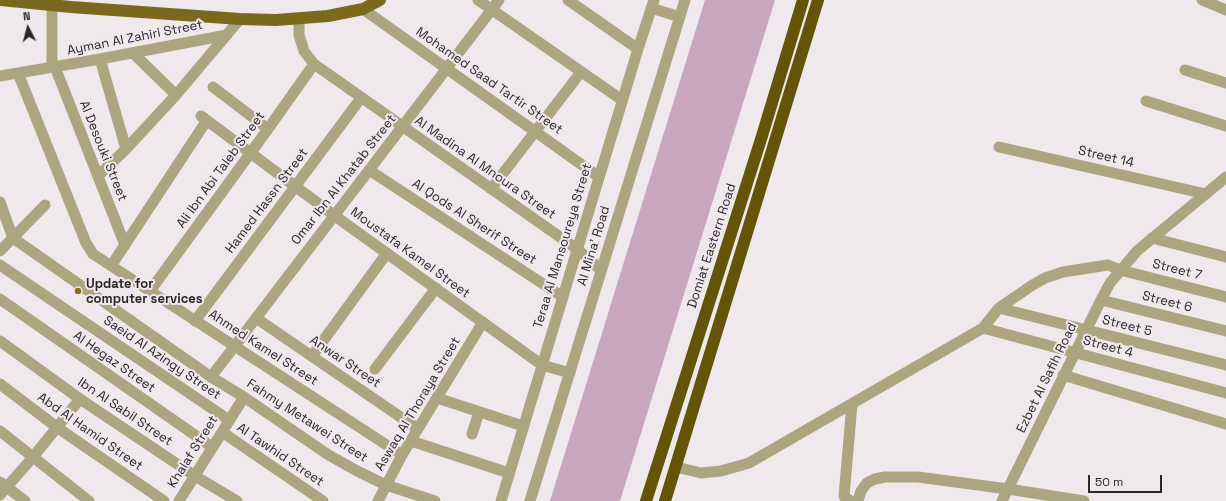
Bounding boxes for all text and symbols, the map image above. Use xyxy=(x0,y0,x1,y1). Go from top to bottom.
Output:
north arrow xyxy=(8,8,48,48)
text: N xyxy=(22,9,31,23)
street label: Ayman Al Zahiri Street xyxy=(66,17,204,59)
street label: Mohamed Saad Tartir Street xyxy=(413,24,565,138)
street label: Al Desouki Street xyxy=(76,98,130,204)
street label: Ali Ibn Abi Taleb Street xyxy=(173,109,269,231)
street label: Omar Ibn Al Khatab Street xyxy=(288,112,400,248)
street label: Al Madina Al Mnoura Street xyxy=(411,113,559,223)
street label: Street 14 xyxy=(1077,143,1135,171)
street label: Hamed Hassn Street xyxy=(222,145,312,257)
street label: Teraa Al Mansoureya Street xyxy=(530,161,596,331)
street label: Al Qods Al Sherif Street xyxy=(409,176,539,268)
street label: Domiat Eastern Road xyxy=(684,182,740,310)
street label: Moustafa Kamel Street xyxy=(347,204,473,302)
street label: Al Mina' Road xyxy=(574,204,614,288)
street label: Street 7 xyxy=(1151,256,1203,284)
place label: Update for computer services xyxy=(86,276,203,307)
marker: Update for computer services xyxy=(73,286,83,296)
street label: Street 6 xyxy=(1140,288,1194,316)
street label: Ahmed Kamel Street xyxy=(205,307,321,389)
street label: Street 5 xyxy=(1100,312,1154,340)
street label: Saeid Al Azingy Street xyxy=(100,313,224,403)
street label: Ezbet Al Safih Road xyxy=(1014,320,1080,436)
street label: Al Hegaz Street xyxy=(70,328,158,396)
street label: Anwar Street xyxy=(307,333,383,391)
street label: Street 4 xyxy=(1081,333,1135,361)
street label: Aswaq Al Thoraya Street xyxy=(372,334,464,474)
street label: Ibn Al Sabil Street xyxy=(75,375,175,449)
street label: Fahmy Metawei Street xyxy=(244,376,370,466)
street label: Abd Al Hamid Street xyxy=(34,390,146,474)
street label: Khalaf Street xyxy=(165,413,221,491)
street label: Al Tawhid Street xyxy=(234,420,326,490)
scale bar xyxy=(1090,467,1164,493)
text: 50 m xyxy=(1095,474,1123,490)

